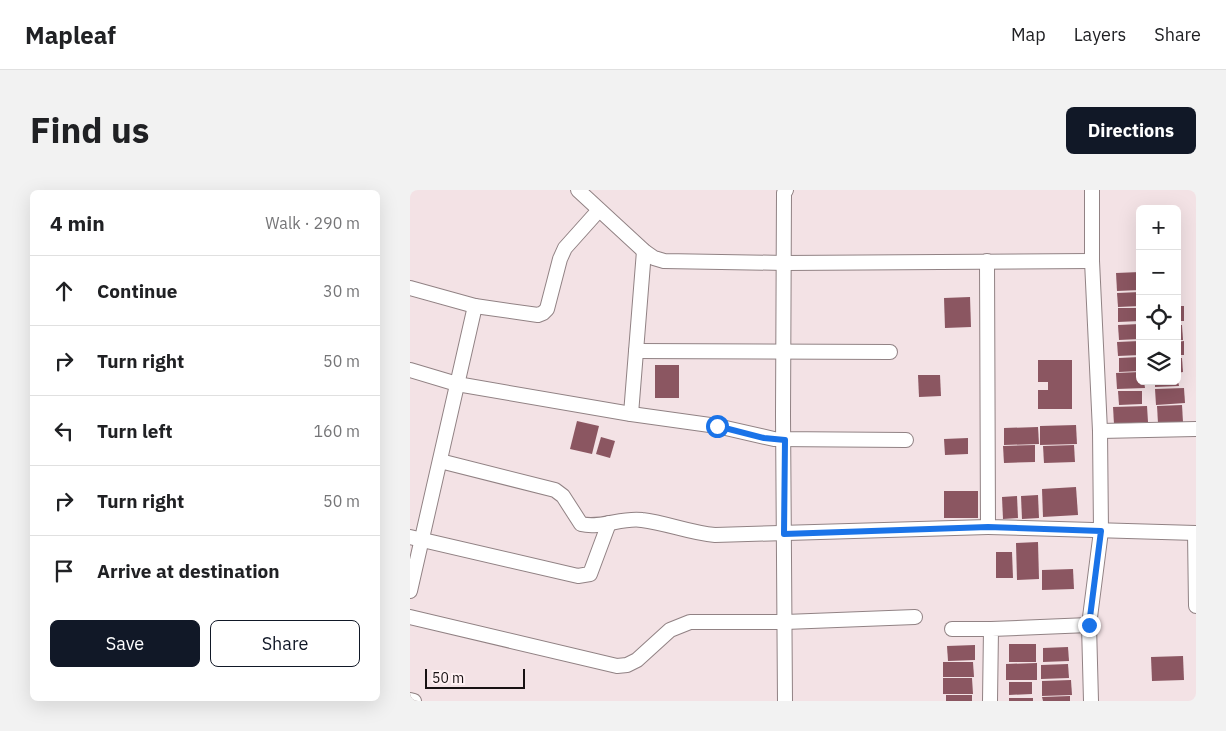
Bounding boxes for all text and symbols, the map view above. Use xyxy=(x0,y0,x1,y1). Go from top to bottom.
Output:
text: Mapleaf xyxy=(25,19,116,51)
text: Map xyxy=(1011,23,1046,46)
text: Layers xyxy=(1074,23,1126,46)
text: Share xyxy=(1154,23,1201,46)
text: Find us xyxy=(30,107,149,153)
button: Directions xyxy=(1066,107,1196,154)
map controls xyxy=(1136,205,1181,385)
button: + xyxy=(1136,205,1181,250)
text: 4 min xyxy=(50,209,105,237)
text: Walk · 290 m xyxy=(265,213,360,233)
button: − xyxy=(1136,250,1181,295)
icon: ahead xyxy=(50,277,78,305)
text: Continue xyxy=(97,279,177,303)
text: 30 m xyxy=(323,281,360,301)
button: locate xyxy=(1136,295,1181,340)
button: layers xyxy=(1136,340,1181,385)
icon: right xyxy=(50,347,78,375)
text: Turn right xyxy=(97,349,184,373)
text: 50 m xyxy=(323,351,360,371)
route start xyxy=(706,415,729,438)
icon: left xyxy=(50,417,78,445)
text: Turn left xyxy=(97,419,173,443)
text: 160 m xyxy=(313,421,360,441)
icon: right xyxy=(50,487,78,515)
text: Turn right xyxy=(97,489,184,513)
text: 50 m xyxy=(323,491,360,511)
icon: arrive xyxy=(50,557,78,585)
text: Arrive at destination xyxy=(97,559,280,583)
route end xyxy=(1078,614,1101,637)
button: Save xyxy=(50,620,200,667)
button: Share xyxy=(210,620,360,667)
scale bar xyxy=(425,666,525,689)
text: 50 m xyxy=(432,669,464,687)

